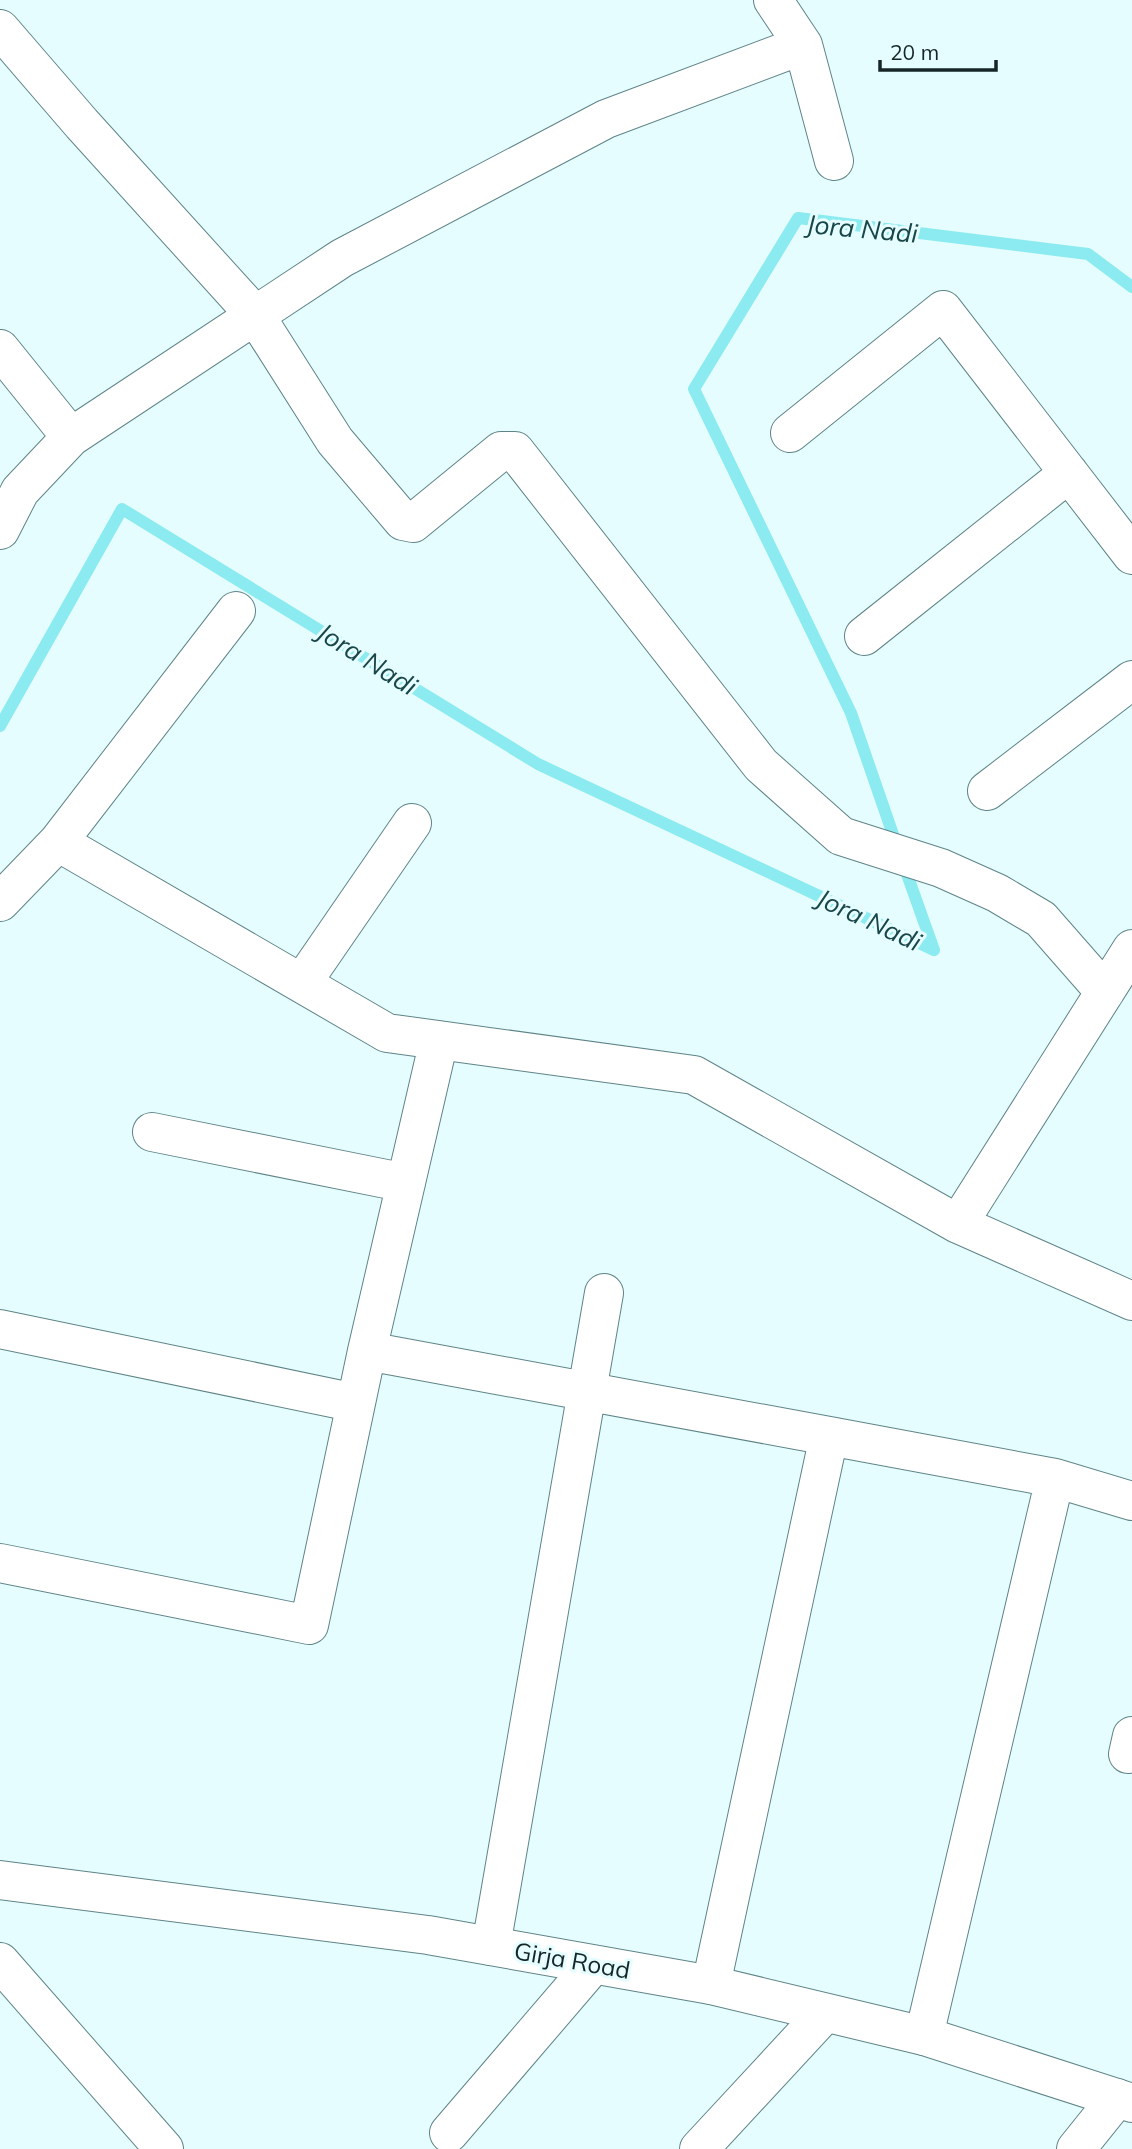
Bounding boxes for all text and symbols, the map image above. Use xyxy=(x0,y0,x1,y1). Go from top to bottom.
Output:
scale bar xyxy=(880,28,996,72)
text: 20 m xyxy=(890,39,939,65)
water label: Jora Nadi xyxy=(803,207,920,250)
water label: Jora Nadi xyxy=(309,614,424,703)
water label: Jora Nadi xyxy=(810,880,928,958)
street label: Girja Road xyxy=(512,1935,632,1985)

